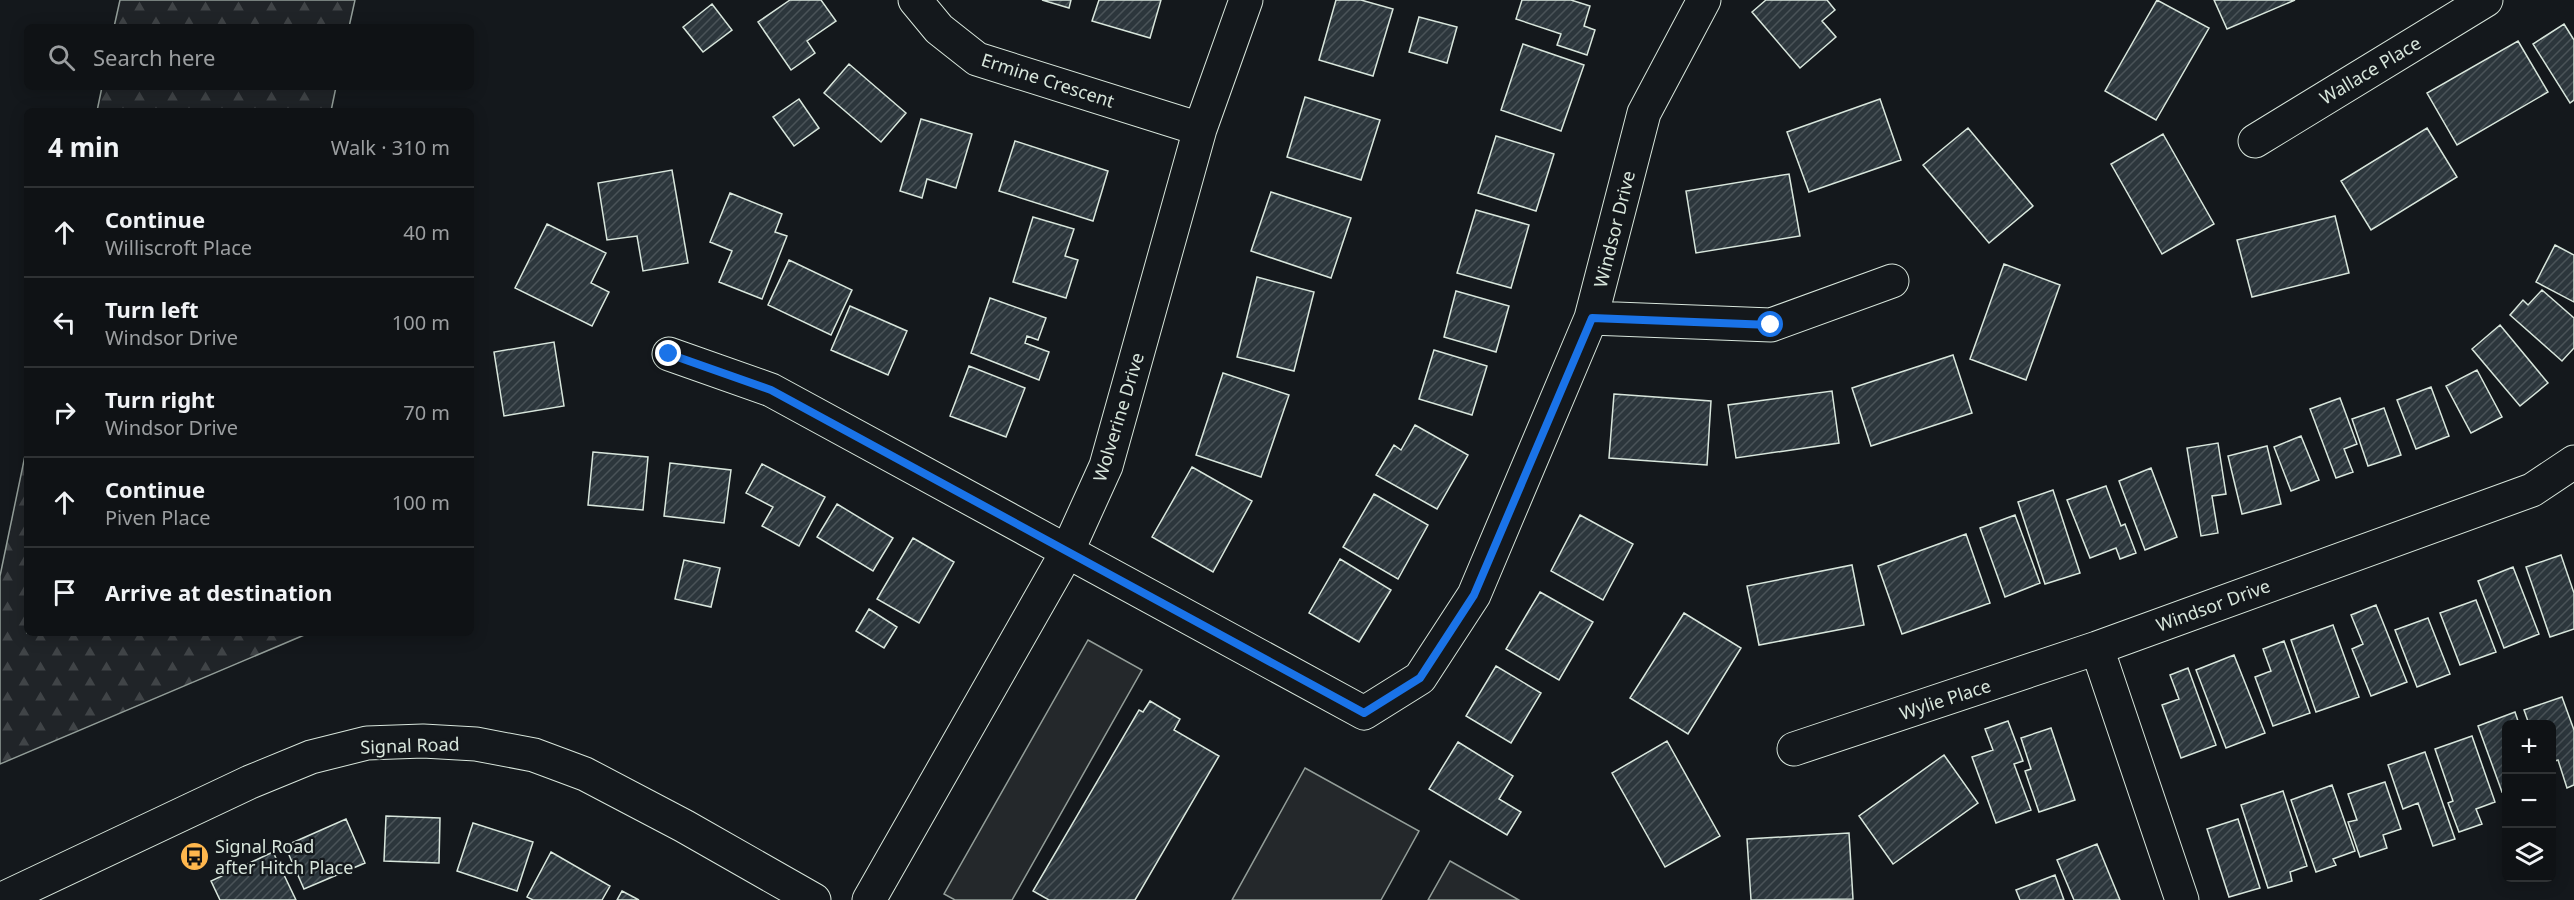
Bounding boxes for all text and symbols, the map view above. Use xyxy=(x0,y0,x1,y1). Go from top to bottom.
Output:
search box xyxy=(24,24,474,90)
street label: Wallace Place xyxy=(2315,30,2425,110)
icon: search xyxy=(45,41,78,74)
text: Search here xyxy=(93,42,215,72)
street label: Ermine Crescent xyxy=(978,47,1118,113)
text: 4 min xyxy=(48,129,120,165)
text: Walk · 310 m xyxy=(331,134,450,161)
street label: Windsor Drive xyxy=(1588,168,1640,290)
text: Continue xyxy=(105,204,205,234)
icon: ahead xyxy=(48,216,81,249)
text: 40 m xyxy=(403,219,450,246)
text: Williscroft Place xyxy=(105,234,252,261)
text: Turn left xyxy=(105,294,199,324)
icon: left xyxy=(48,306,81,339)
text: 100 m xyxy=(392,309,450,336)
route start xyxy=(1757,311,1783,337)
text: Windsor Drive xyxy=(105,324,238,351)
route end xyxy=(655,340,681,366)
street label: Wolverine Drive xyxy=(1087,350,1149,484)
text: Turn right xyxy=(105,384,215,414)
icon: right xyxy=(48,396,81,429)
text: 70 m xyxy=(403,399,450,426)
text: Windsor Drive xyxy=(105,414,238,441)
text: Continue xyxy=(105,474,205,504)
icon: ahead xyxy=(48,486,81,519)
text: 100 m xyxy=(392,489,450,516)
text: Piven Place xyxy=(105,504,211,531)
street label: Windsor Drive xyxy=(2153,573,2273,637)
icon: arrive xyxy=(48,576,81,609)
text: Arrive at destination xyxy=(105,577,332,607)
street label: Wylie Place xyxy=(1896,673,1994,725)
map controls xyxy=(2502,720,2556,882)
button: + xyxy=(2502,720,2556,774)
street label: Signal Road xyxy=(360,731,460,759)
button: − xyxy=(2502,774,2556,828)
button: layers xyxy=(2502,828,2556,882)
place label: Signal Road after Hitch Place xyxy=(215,834,353,879)
bus stop icon: Signal Road after Hitch Place xyxy=(178,840,210,872)

